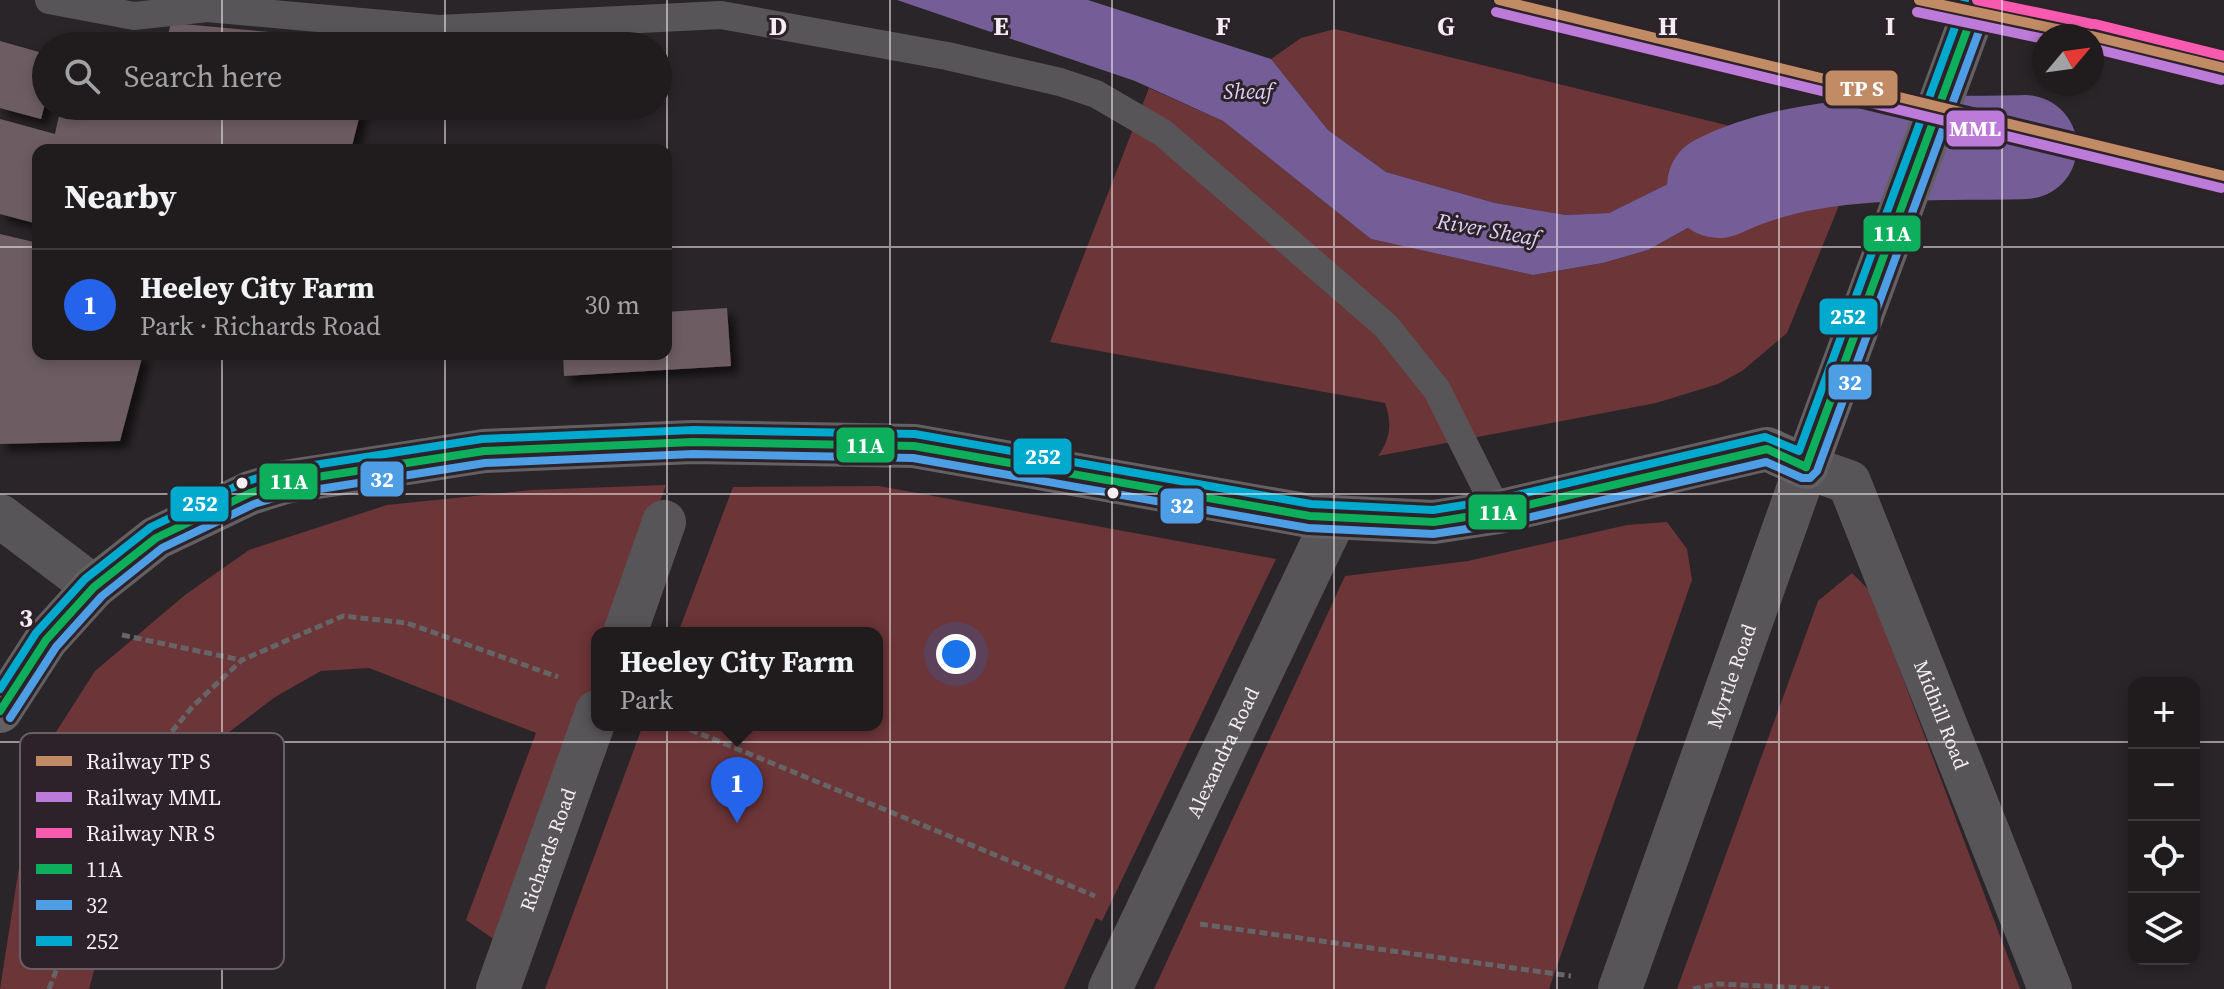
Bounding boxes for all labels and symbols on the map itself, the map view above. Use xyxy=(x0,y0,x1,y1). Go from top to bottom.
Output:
text: D xyxy=(769,8,787,44)
text: E xyxy=(993,8,1009,44)
text: F xyxy=(1215,8,1231,44)
text: G xyxy=(1437,8,1455,44)
text: H xyxy=(1658,8,1678,44)
text: I xyxy=(1885,8,1895,44)
north arrow xyxy=(2032,24,2104,96)
line badge: TP S xyxy=(1824,69,1899,107)
text: TP S xyxy=(1840,73,1884,103)
water label: Sheaf xyxy=(1223,76,1277,106)
line badge: MML xyxy=(1945,109,2006,148)
text: MML xyxy=(1949,113,2001,143)
water label: River Sheaf xyxy=(1434,205,1546,254)
line badge: 11A xyxy=(1862,214,1922,253)
text: 11A xyxy=(1873,218,1911,248)
line badge: 252 xyxy=(1818,297,1879,336)
text: 252 xyxy=(1830,301,1866,331)
line badge: 32 xyxy=(1827,363,1873,401)
text: 32 xyxy=(1838,367,1862,397)
line badge: 11A xyxy=(835,426,896,464)
text: 11A xyxy=(846,430,884,460)
line badge: 252 xyxy=(1012,437,1073,476)
text: 252 xyxy=(1025,441,1061,471)
line badge: 32 xyxy=(359,460,405,498)
line badge: 11A xyxy=(258,462,319,501)
text: 32 xyxy=(370,464,394,494)
text: 11A xyxy=(270,466,308,496)
unlabelled marker xyxy=(234,475,250,491)
line badge: 252 xyxy=(169,485,230,523)
unlabelled marker xyxy=(1105,485,1121,501)
line badge: 32 xyxy=(1159,487,1205,525)
text: 252 xyxy=(182,488,218,518)
text: 32 xyxy=(1170,490,1194,520)
line badge: 11A xyxy=(1467,493,1528,531)
text: 11A xyxy=(1479,497,1517,527)
text: 3 xyxy=(19,600,33,636)
street label: Myrtle Road xyxy=(1700,619,1763,732)
your location xyxy=(936,634,976,674)
street label: Midhill Road xyxy=(1907,656,1976,774)
street label: Alexandra Road xyxy=(1180,682,1266,822)
legend xyxy=(20,733,284,969)
text: Railway TP S xyxy=(86,746,210,776)
pin: 1 xyxy=(711,757,763,823)
text: Railway MML xyxy=(86,782,221,812)
street label: Richards Road xyxy=(513,784,583,915)
text: Railway NR S xyxy=(86,818,215,848)
text: 11A xyxy=(86,854,123,884)
text: 32 xyxy=(86,890,108,920)
text: 252 xyxy=(86,926,119,956)

